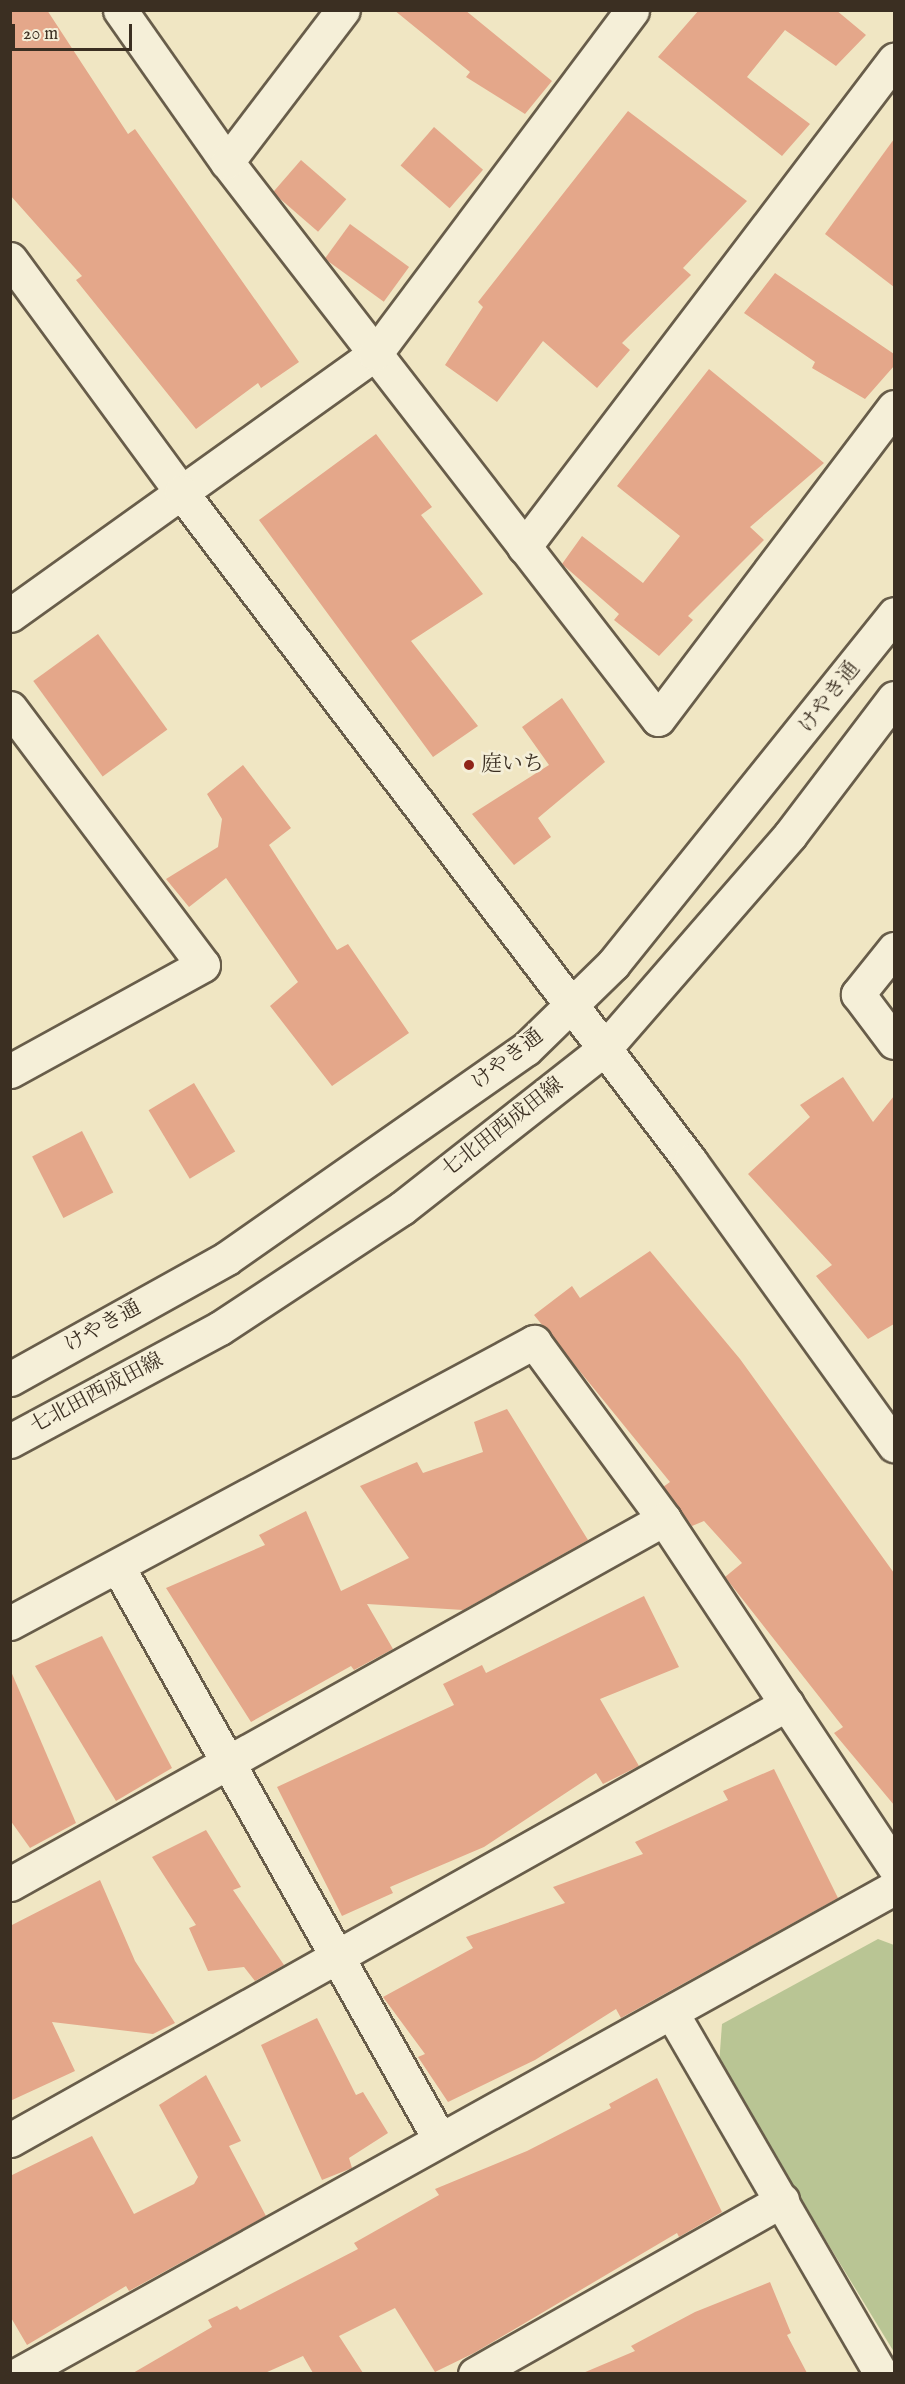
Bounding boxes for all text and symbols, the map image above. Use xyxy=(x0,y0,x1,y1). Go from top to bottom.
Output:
scale bar xyxy=(15,12,135,50)
text: 20 m xyxy=(23,23,58,46)
street label: けやき通 xyxy=(794,657,866,739)
place label: 庭いち xyxy=(481,752,544,778)
marker: 庭いち xyxy=(462,758,476,772)
street label: けやき通 xyxy=(467,1024,549,1096)
street label: 七北田西成田線 xyxy=(437,1073,569,1183)
street label: けやき通 xyxy=(60,1296,146,1358)
street label: 七北田西成田線 xyxy=(26,1348,168,1440)

